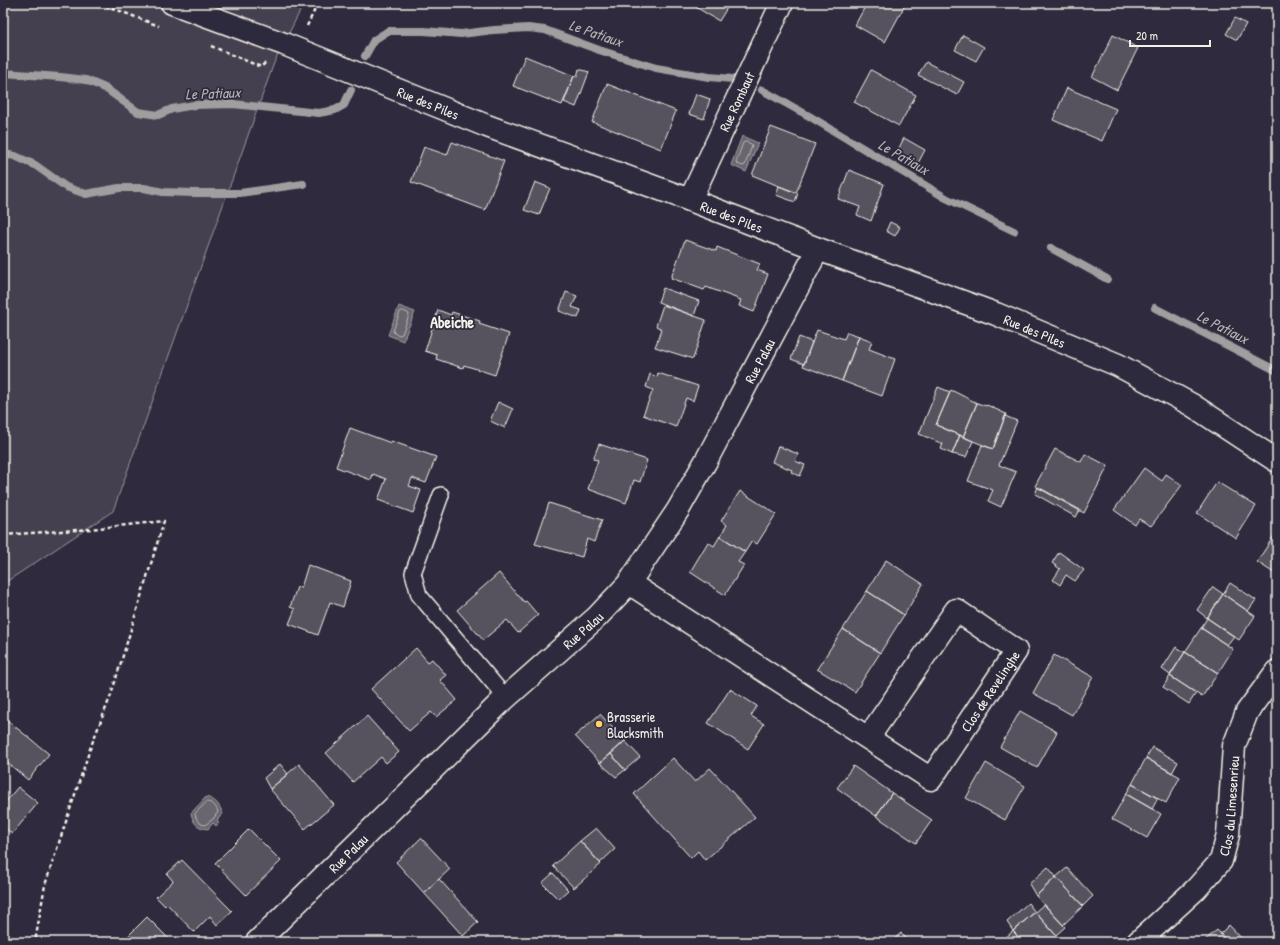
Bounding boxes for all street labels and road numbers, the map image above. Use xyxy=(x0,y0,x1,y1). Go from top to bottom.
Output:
street label: Rue Rombaut xyxy=(714,68,758,134)
street label: Rue des Piles xyxy=(395,81,462,123)
street label: Rue des Piles xyxy=(698,195,766,236)
street label: Rue des Piles xyxy=(1001,309,1069,352)
street label: Rue Palau xyxy=(739,335,779,386)
street label: Rue Palau xyxy=(558,607,607,653)
street label: Clos de Revelinghe xyxy=(956,646,1024,735)
street label: Clos du Limesenrieu xyxy=(1213,755,1243,858)
street label: Rue Palau xyxy=(324,829,372,877)

